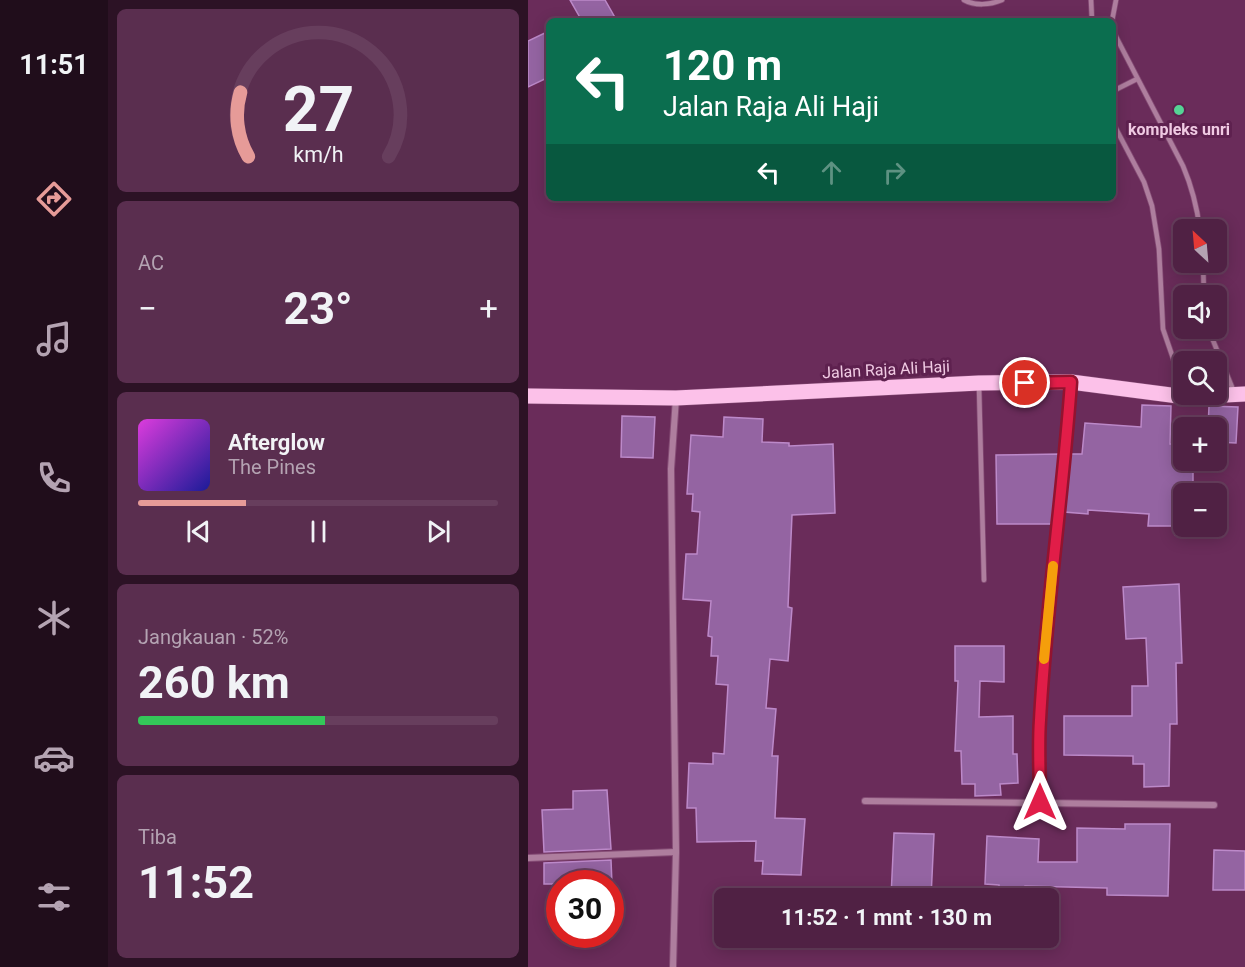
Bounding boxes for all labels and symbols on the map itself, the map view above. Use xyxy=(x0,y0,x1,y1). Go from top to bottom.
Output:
marker: kompleks unri xyxy=(1172,103,1186,117)
place label: kompleks unri xyxy=(1128,120,1230,139)
north arrow xyxy=(1173,219,1227,273)
street label: Jalan Raja Ali Haji xyxy=(822,357,950,382)
pin xyxy=(999,357,1050,408)
position arrow xyxy=(1008,770,1072,834)
speed limit sign: 30 xyxy=(546,870,624,948)

